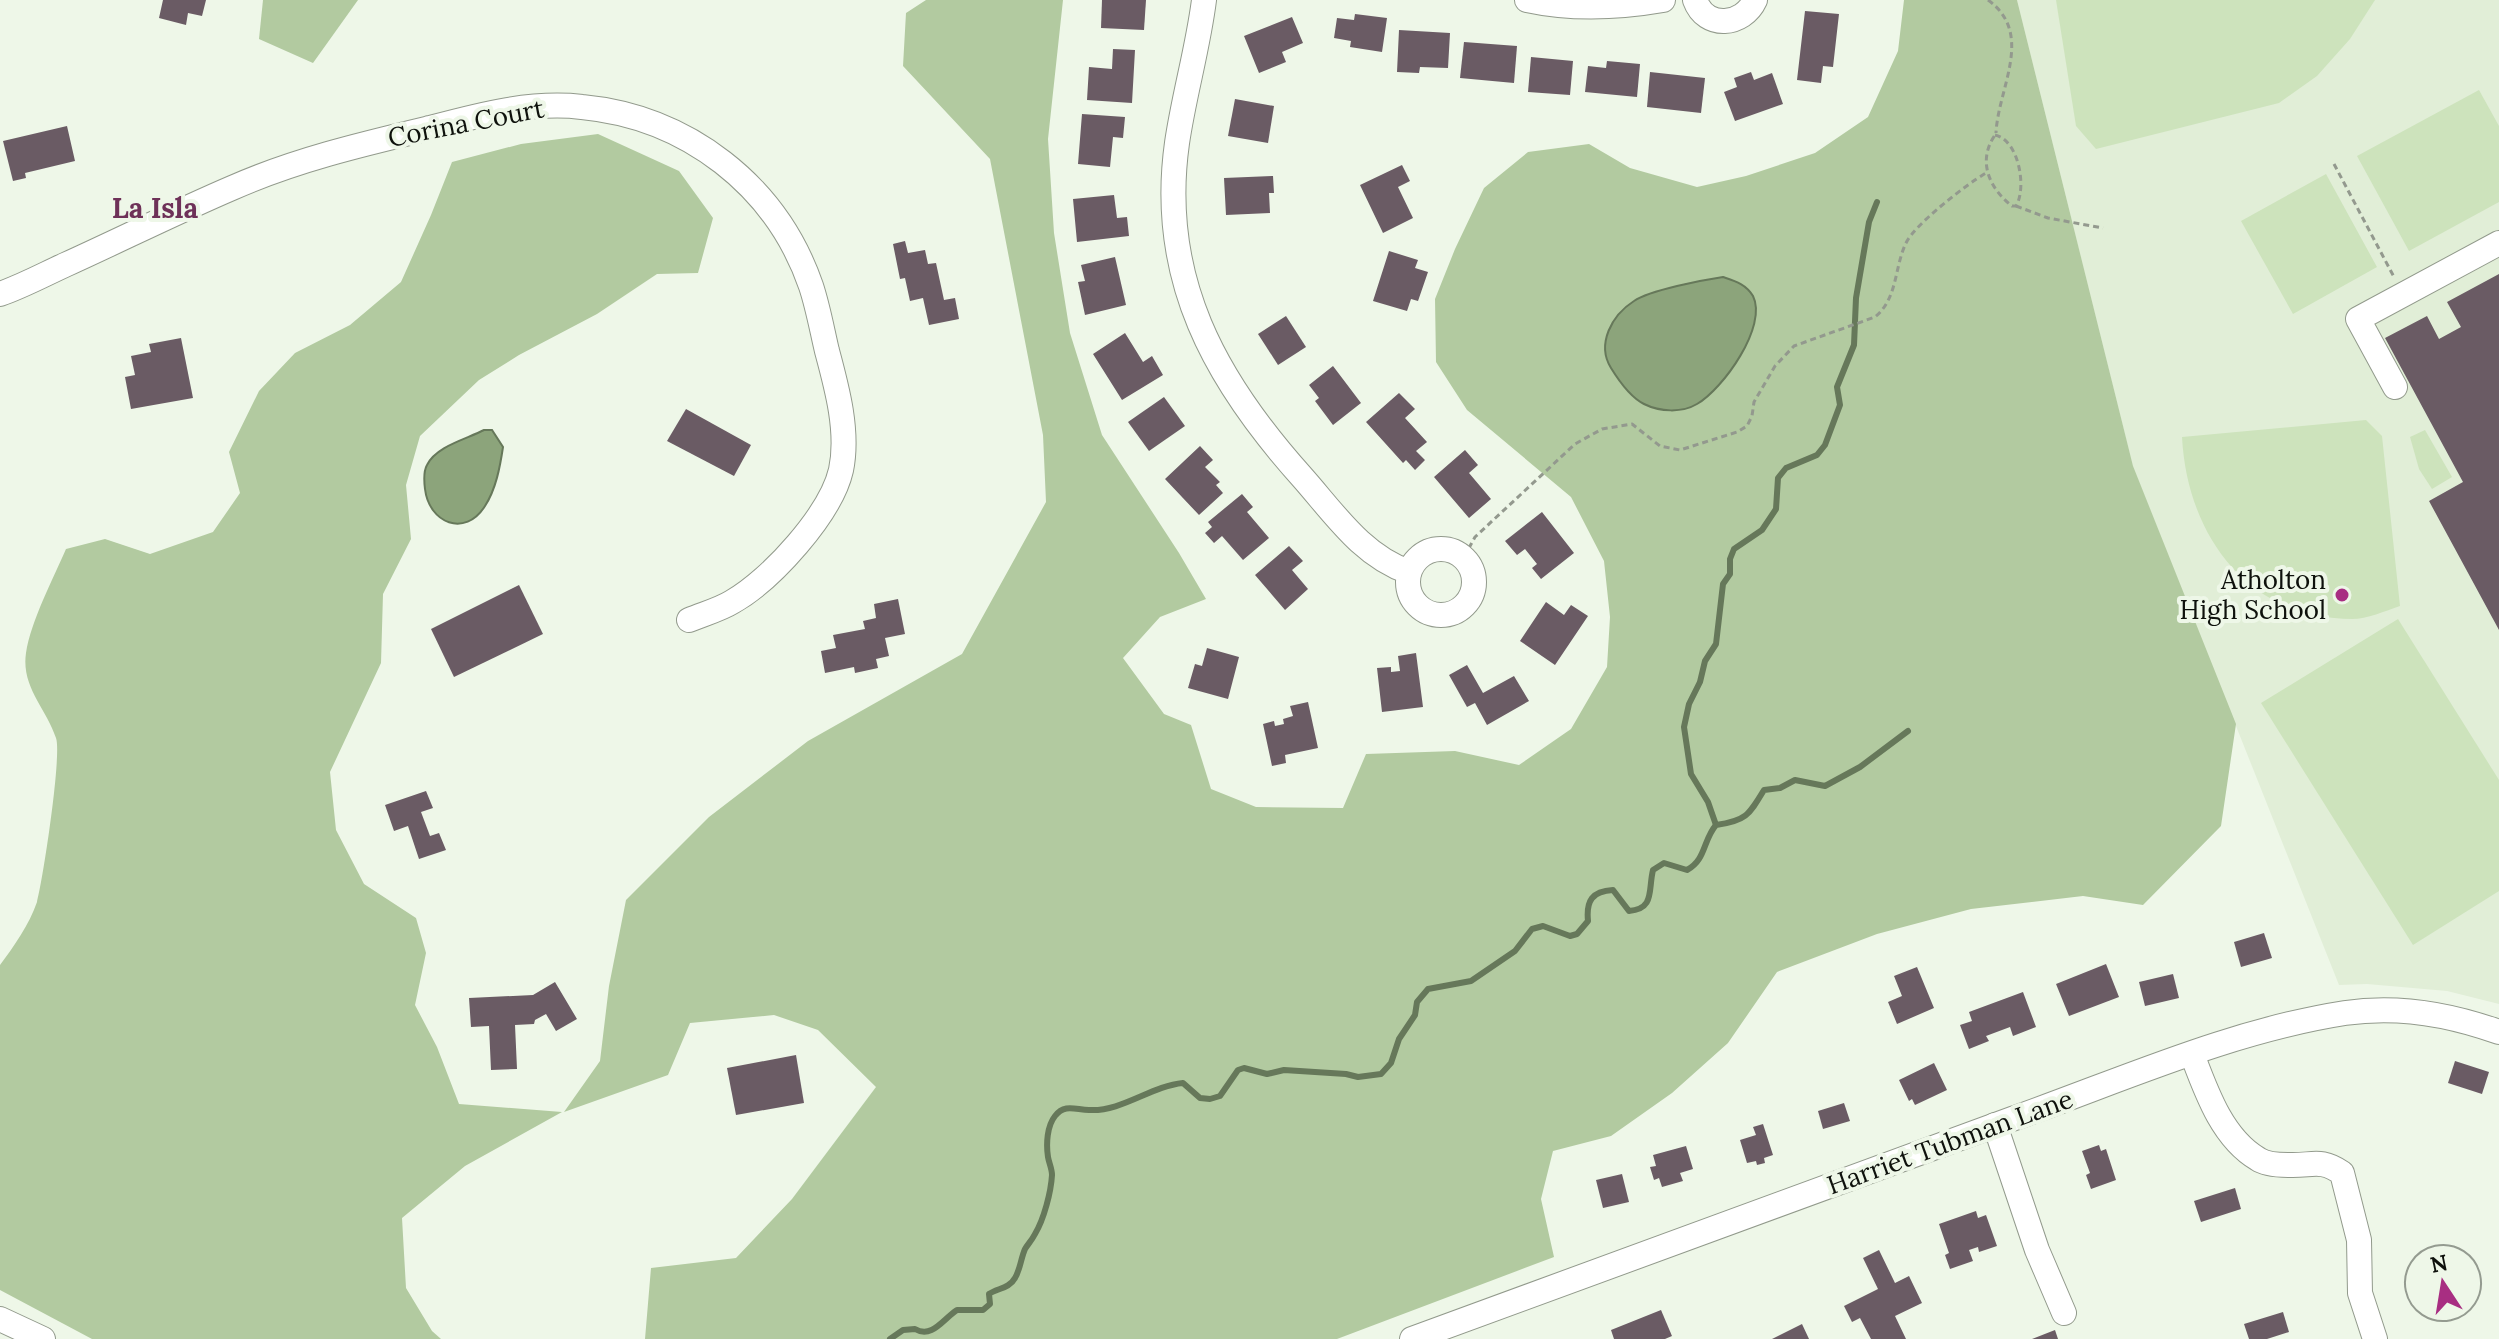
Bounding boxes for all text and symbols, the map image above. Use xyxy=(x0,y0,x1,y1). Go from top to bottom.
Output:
street label: Corina Court xyxy=(385,91,547,154)
district label: La Isla xyxy=(112,190,199,226)
place label: Atholton High School xyxy=(2180,563,2326,626)
marker: Atholton High School xyxy=(2333,586,2351,604)
street label: Harriet Tubman Lane xyxy=(1822,1082,2077,1201)
north arrow xyxy=(2403,1243,2483,1323)
text: N xyxy=(2428,1248,2450,1279)

